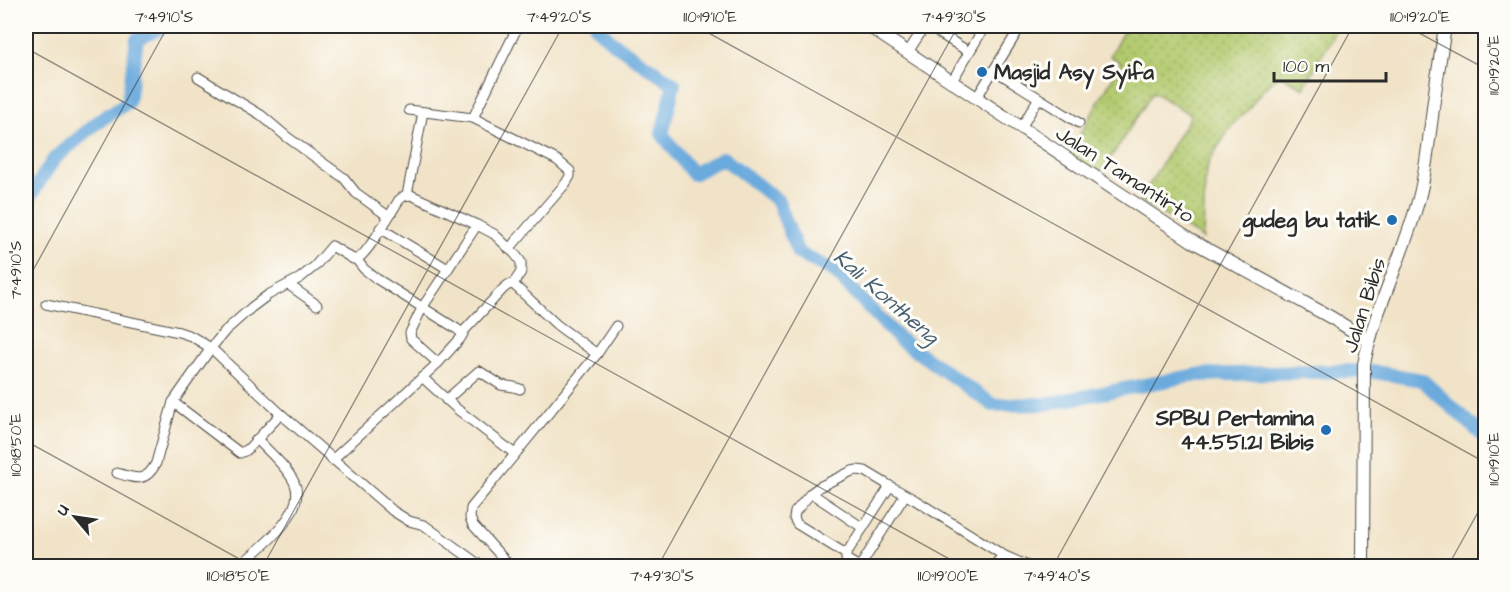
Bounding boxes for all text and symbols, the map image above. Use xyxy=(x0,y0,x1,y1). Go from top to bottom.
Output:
text: 7°49'10"S xyxy=(135,7,193,28)
text: 7°49'20"S xyxy=(527,7,592,28)
text: 110°19'10"E xyxy=(683,7,737,28)
text: 7°49'30"S xyxy=(922,7,986,28)
text: 110°19'20"E xyxy=(1390,7,1450,28)
text: 110°19'20"E xyxy=(1484,35,1505,95)
scale bar xyxy=(1274,45,1386,83)
text: 100 m xyxy=(1283,54,1329,79)
place label: Masjid Asy Syifa xyxy=(994,58,1154,90)
marker: Masjid Asy Syifa xyxy=(975,65,989,79)
street label: Jalan Tamantirto xyxy=(1050,119,1200,230)
place label: gudeg bu tatik xyxy=(1243,206,1380,237)
marker: gudeg bu tatik xyxy=(1385,213,1399,227)
text: 7°49'10"S xyxy=(6,241,27,299)
water label: Kali Kontheng xyxy=(826,243,947,354)
street label: Jalan Bibis xyxy=(1335,254,1393,356)
place label: SPBU Pertamina 44.551.21 Bibis xyxy=(1155,404,1314,457)
text: 110°18'50"E xyxy=(6,413,27,477)
marker: SPBU Pertamina 44.551.21 Bibis xyxy=(1319,423,1333,437)
text: 110°19'10"E xyxy=(1484,432,1505,486)
north arrow xyxy=(45,487,105,547)
text: U xyxy=(51,501,75,519)
text: 110°18'50"E xyxy=(206,566,270,587)
text: 7°49'30"S xyxy=(630,566,694,587)
text: 110°19'00"E xyxy=(918,566,979,587)
text: 7°49'40"S xyxy=(1024,566,1091,587)

